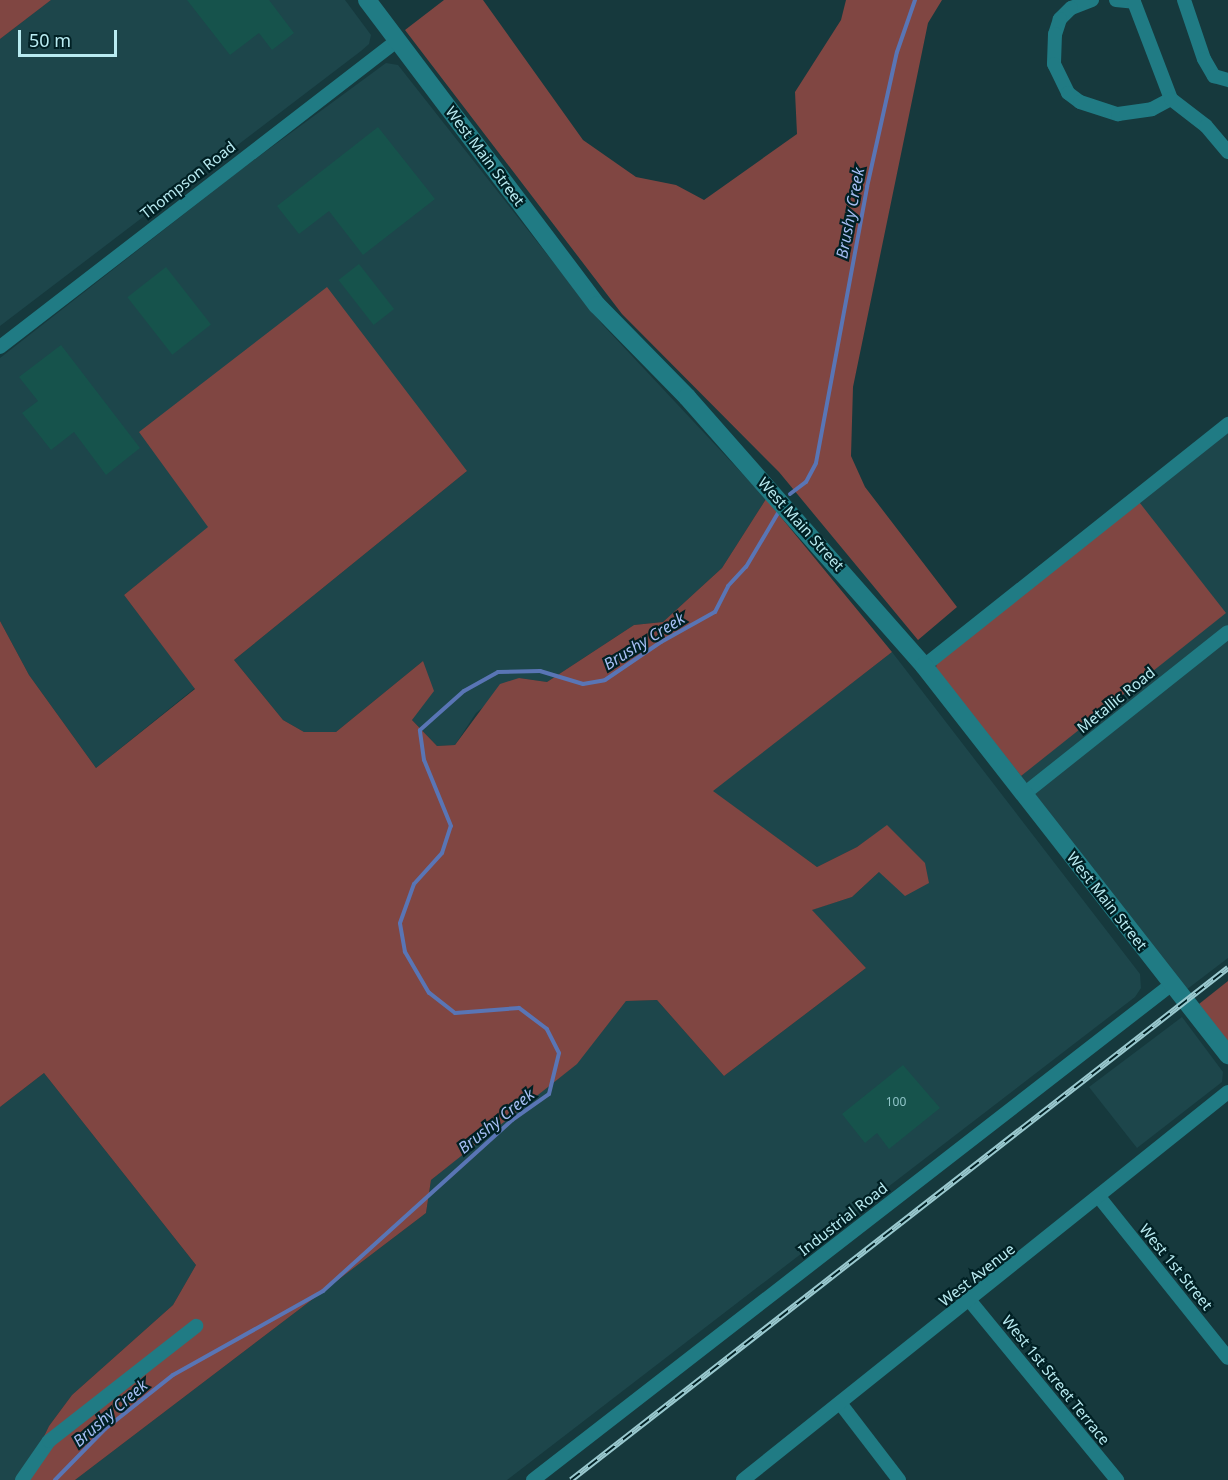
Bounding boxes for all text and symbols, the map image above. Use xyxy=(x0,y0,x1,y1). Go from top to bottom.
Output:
scale bar xyxy=(21,18,120,56)
text: 50 m xyxy=(29,28,71,52)
street label: West Main Street xyxy=(442,103,528,209)
street label: Thompson Road xyxy=(137,137,239,223)
water label: Brushy Creek xyxy=(832,166,868,260)
street label: West Main Street xyxy=(754,474,848,574)
water label: Brushy Creek xyxy=(600,608,688,674)
street label: Metallic Road xyxy=(1074,663,1158,737)
street label: West Main Street xyxy=(1063,848,1151,954)
water label: Brushy Creek xyxy=(454,1084,538,1158)
house number: 100 xyxy=(886,1095,906,1109)
street label: Industrial Road xyxy=(795,1179,891,1259)
street label: West 1st Street xyxy=(1136,1220,1216,1314)
street label: West Avenue xyxy=(935,1240,1019,1310)
street label: West 1st Street Terrace xyxy=(998,1312,1114,1448)
water label: Brushy Creek xyxy=(69,1375,151,1451)

